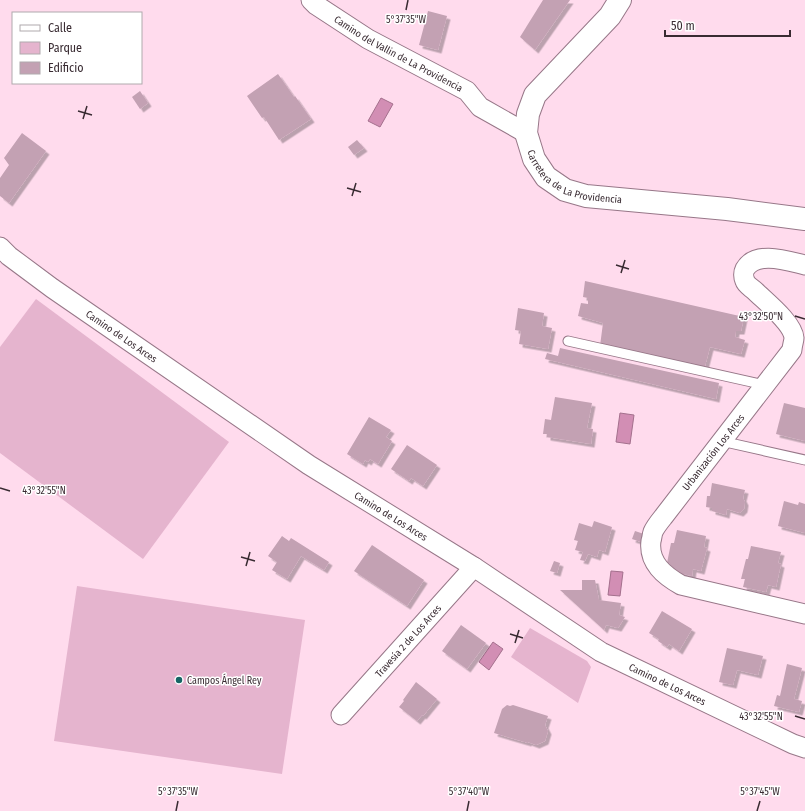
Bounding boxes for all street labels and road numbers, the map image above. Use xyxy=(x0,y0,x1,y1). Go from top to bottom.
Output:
street label: Camino del Vallin de La Providencia xyxy=(332,14,465,95)
street label: Carretera de La Providencia xyxy=(525,148,623,206)
street label: Camino de Los Arces xyxy=(83,308,159,366)
street label: Urbanización Los Arces xyxy=(680,412,747,493)
street label: Camino de Los Arces xyxy=(352,490,429,544)
street label: Travesía 2 de Los Arces xyxy=(373,603,444,680)
street label: Camino de Los Arces xyxy=(627,661,707,708)

